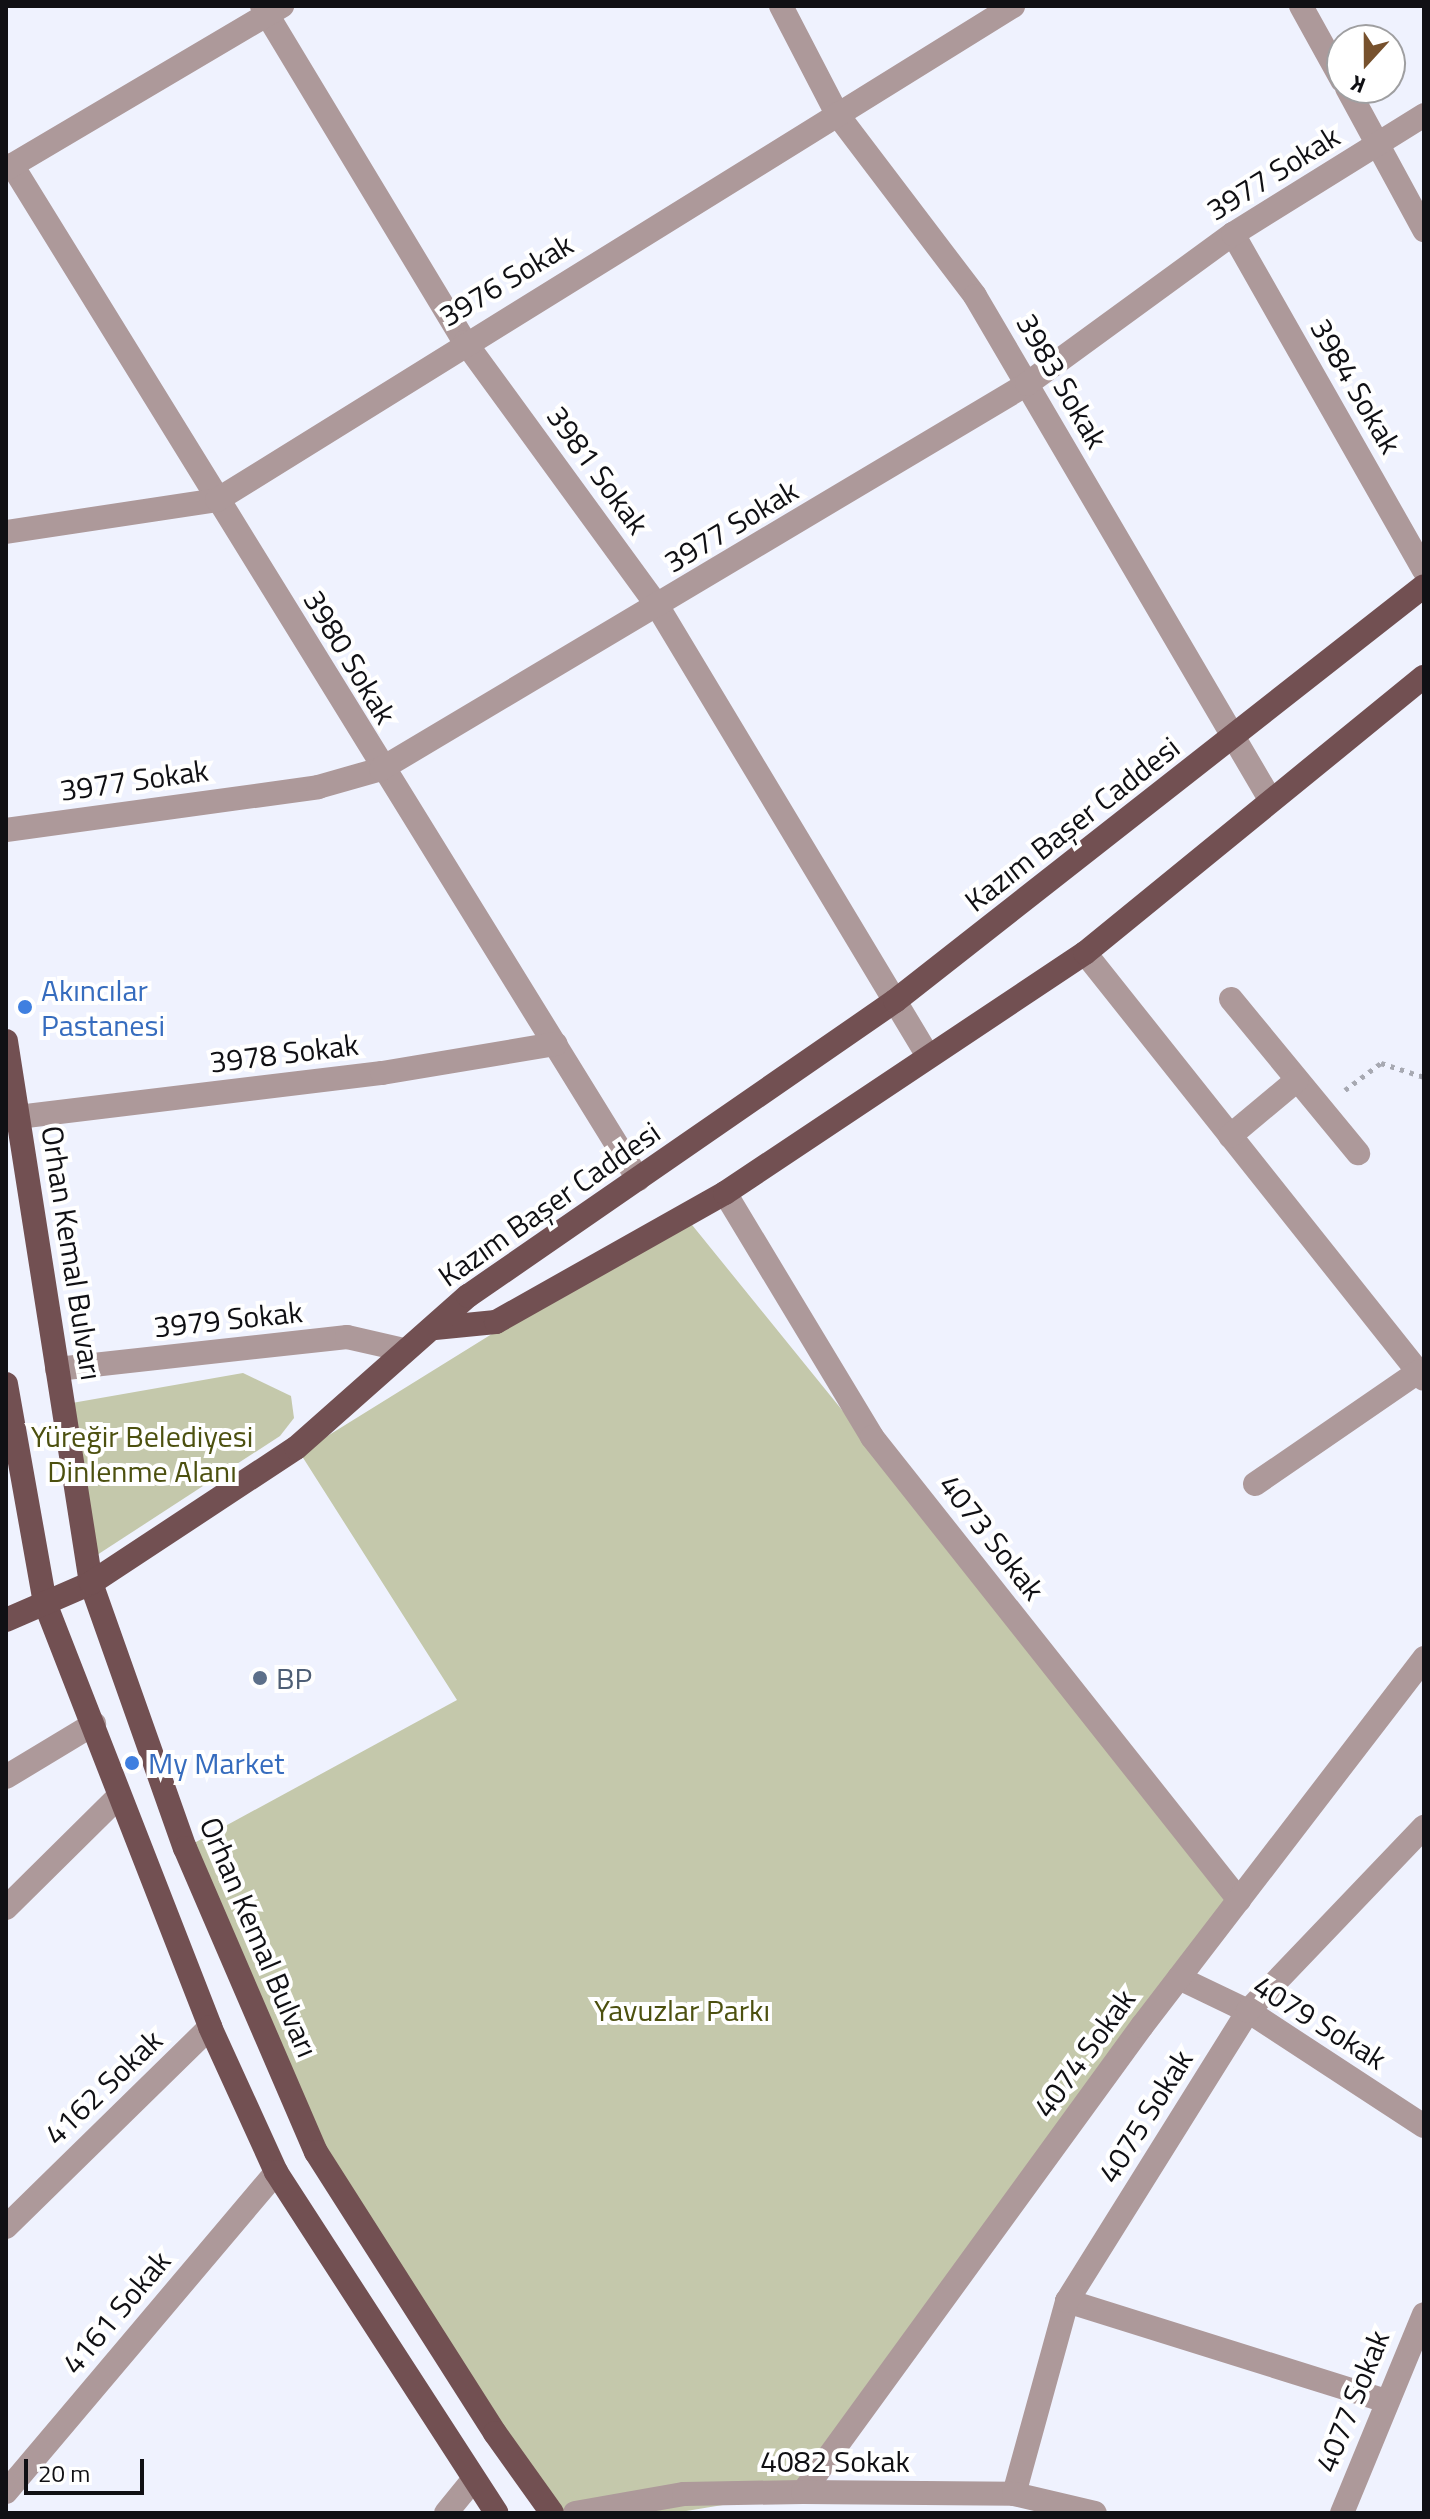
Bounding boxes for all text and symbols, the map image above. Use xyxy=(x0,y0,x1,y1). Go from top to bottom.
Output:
north arrow xyxy=(1326,24,1406,104)
text: K xyxy=(1346,66,1370,103)
street label: 3977 Sokak xyxy=(1200,118,1346,228)
street label: 3976 Sokak xyxy=(433,226,579,334)
street label: 3983 Sokak xyxy=(1009,307,1115,455)
street label: 3984 Sokak xyxy=(1303,312,1409,460)
street label: 3981 Sokak xyxy=(539,399,657,541)
street label: 3977 Sokak xyxy=(658,472,804,580)
street label: 3980 Sokak xyxy=(296,584,404,730)
street label: Kazım Başer Caddesi xyxy=(958,729,1186,919)
street label: 3977 Sokak xyxy=(57,752,211,808)
place label: Akıncılar Pastanesi xyxy=(41,972,165,1042)
marker: Akıncılar Pastanesi xyxy=(16,998,34,1016)
street label: 3978 Sokak xyxy=(208,1026,360,1080)
street label: Kazım Başer Caddesi xyxy=(431,1114,667,1294)
street label: Orhan Kemal Bulvarı xyxy=(34,1123,110,1383)
street label: 3979 Sokak xyxy=(152,1293,304,1345)
park label: Yüreğir Belediyesi Dinlenme Alanı xyxy=(31,1418,253,1488)
street label: 4073 Sokak xyxy=(932,1467,1052,1607)
place label: BP xyxy=(276,1660,312,1696)
marker: BP xyxy=(251,1669,269,1687)
place label: My Market xyxy=(148,1745,284,1781)
marker: My Market xyxy=(123,1754,141,1772)
street label: Orhan Kemal Bulvarı xyxy=(192,1812,326,2062)
street label: 4079 Sokak xyxy=(1247,1967,1393,2077)
street label: 4074 Sokak xyxy=(1025,1982,1143,2124)
park label: Yavuzlar Parkı xyxy=(594,1992,770,2028)
street label: 4162 Sokak xyxy=(37,2022,169,2152)
street label: 4075 Sokak xyxy=(1090,2043,1200,2189)
street label: 4161 Sokak xyxy=(54,2243,178,2381)
street label: 4077 Sokak xyxy=(1307,2325,1397,2477)
scale bar xyxy=(28,2443,148,2493)
street label: 4082 Sokak xyxy=(760,2443,910,2479)
text: 20 m xyxy=(38,2455,90,2491)

